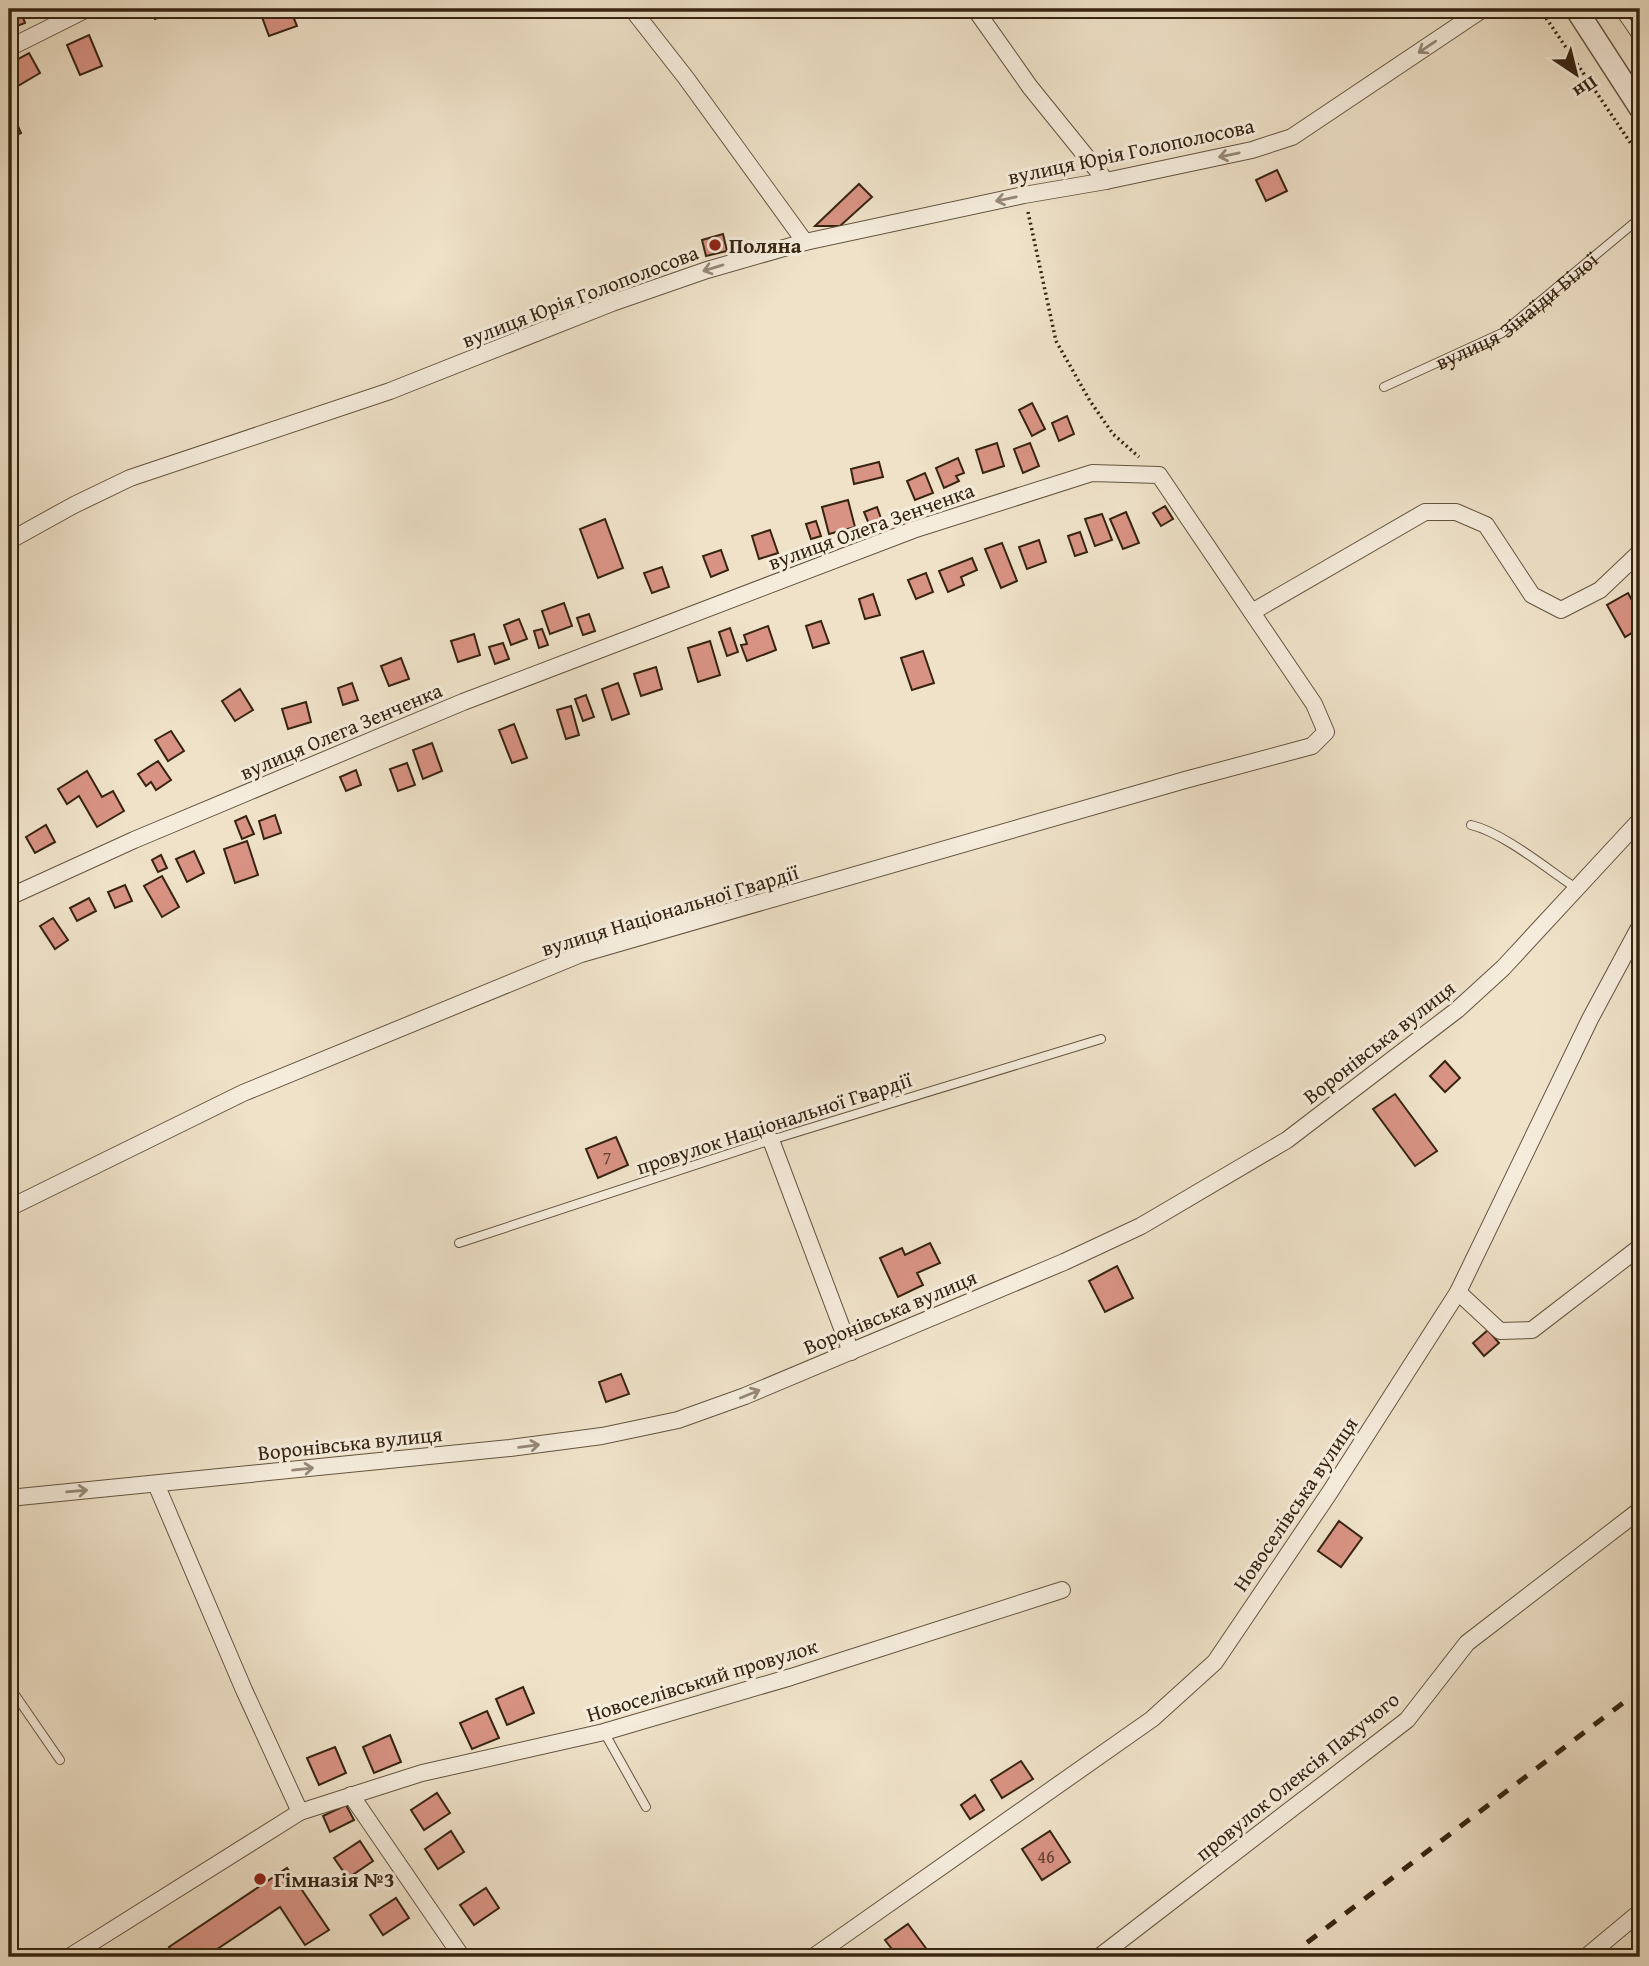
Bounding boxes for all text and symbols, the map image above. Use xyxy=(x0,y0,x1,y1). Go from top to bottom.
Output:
north arrow xyxy=(1540,38,1610,108)
one-way arrow xyxy=(1418,40,1437,54)
text: Пн xyxy=(1567,69,1604,107)
street label: вулиця Юрія Голополосова xyxy=(1005,110,1257,192)
one-way arrow xyxy=(1218,148,1241,162)
one-way arrow xyxy=(995,192,1018,206)
place label: Поляна xyxy=(729,230,802,261)
street label: вулиця Юрія Голополосова xyxy=(457,237,703,355)
marker: Поляна xyxy=(707,237,723,253)
street label: вулиця Зінаїди Білої xyxy=(1430,244,1605,377)
one-way arrow xyxy=(703,263,725,276)
street label: вулиця Олега Зенченка xyxy=(764,474,978,578)
street label: вулиця Олега Зенченка xyxy=(235,674,447,788)
street label: вулиця Національної Гвардії xyxy=(537,856,803,964)
street label: Воронівська вулиця xyxy=(1296,972,1462,1111)
street label: провулок Національної Гвардії xyxy=(632,1064,916,1182)
house number: 7 xyxy=(603,1144,611,1171)
street label: Воронівська вулиця xyxy=(799,1261,982,1362)
one-way arrow xyxy=(739,1387,760,1400)
street label: Новоселівська вулиця xyxy=(1225,1410,1365,1598)
street label: Воронівська вулиця xyxy=(256,1418,444,1468)
one-way arrow xyxy=(518,1439,540,1452)
one-way arrow xyxy=(291,1462,314,1475)
one-way arrow xyxy=(65,1485,88,1498)
street label: Новоселівський провулок xyxy=(583,1630,821,1730)
street label: провулок Олексія Пахучого xyxy=(1188,1684,1406,1868)
house number: 46 xyxy=(1037,1843,1055,1870)
place label: Гімназія №3 xyxy=(274,1864,395,1895)
marker: Гімназія №3 xyxy=(252,1871,268,1887)

